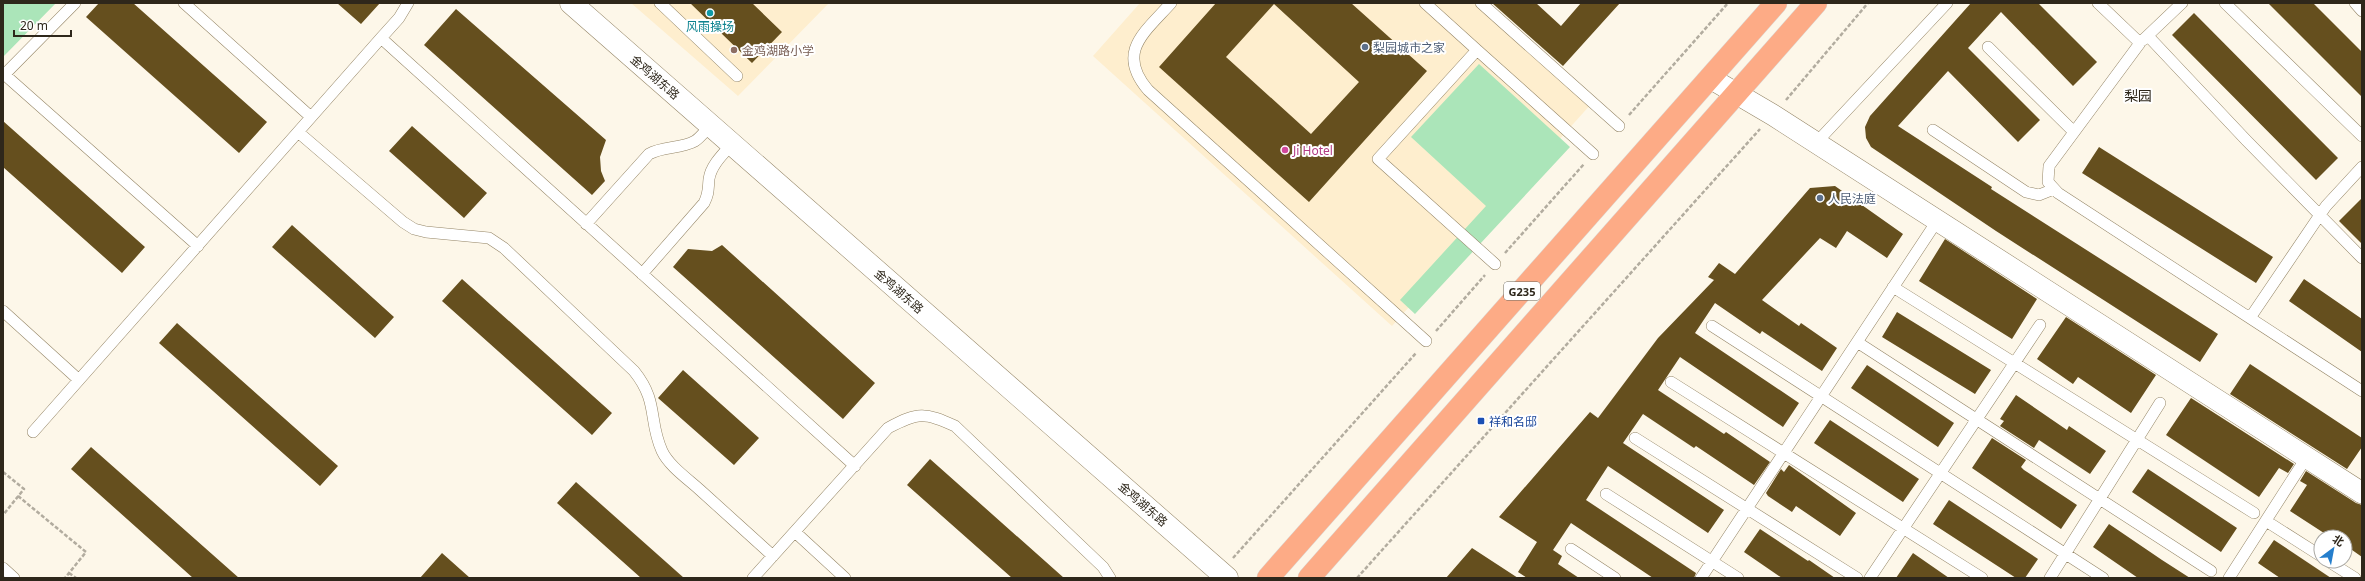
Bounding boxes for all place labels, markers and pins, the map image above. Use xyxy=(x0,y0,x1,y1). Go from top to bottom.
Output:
marker: 风雨操场 xyxy=(705,8,715,18)
place label: 风雨操场 xyxy=(686,18,734,35)
place label: 梨园城市之家 xyxy=(1373,39,1445,56)
place label: 金鸡湖路小学 xyxy=(742,42,814,59)
marker: 梨园城市之家 xyxy=(1360,42,1370,52)
marker: 金鸡湖路小学 xyxy=(729,45,739,55)
place label: Ji Hotel xyxy=(1292,142,1333,159)
marker: Ji Hotel xyxy=(1280,145,1290,155)
place label: 人民法庭 xyxy=(1828,190,1876,207)
marker: 人民法庭 xyxy=(1815,193,1825,203)
place label: 祥和名邸 xyxy=(1489,413,1537,430)
marker: 祥和名邸 xyxy=(1476,416,1486,426)

